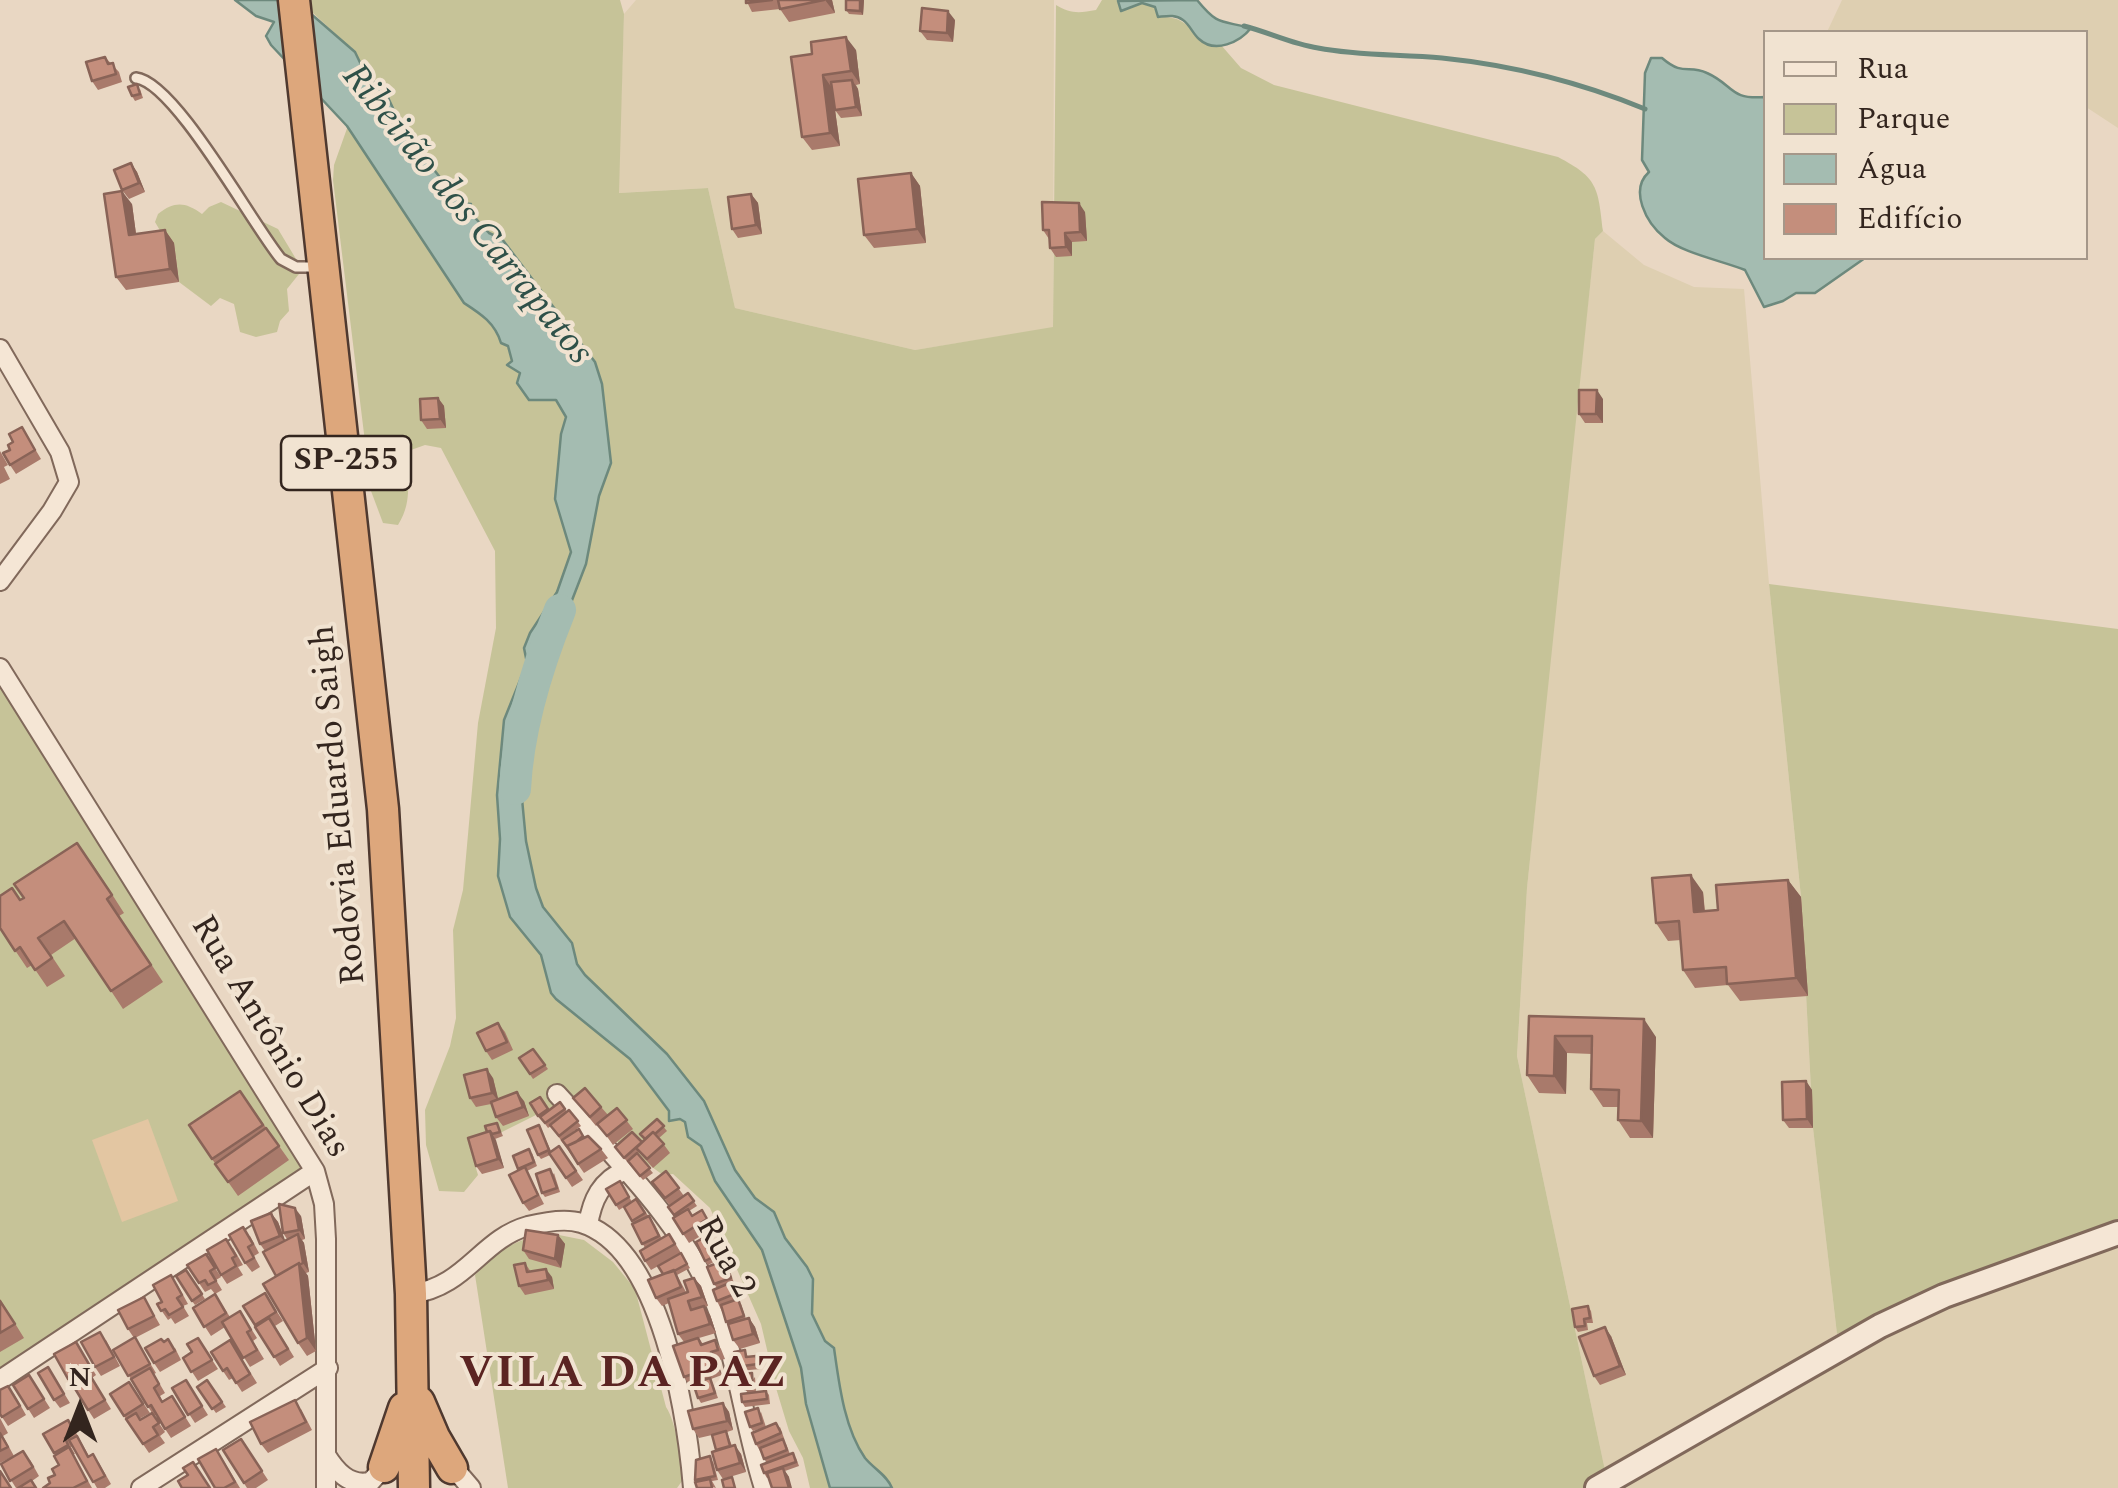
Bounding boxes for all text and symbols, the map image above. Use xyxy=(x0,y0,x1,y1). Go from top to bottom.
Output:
legend xyxy=(1763,30,2088,260)
text: Rua xyxy=(1857,46,1908,92)
water label: Ribeirão dos Carrapatos xyxy=(330,56,600,376)
text: Parque xyxy=(1857,96,1950,142)
text: Água xyxy=(1857,146,1927,192)
text: Edifício xyxy=(1857,196,1962,242)
road number: SP-255 xyxy=(281,436,411,490)
street label: Rodovia Eduardo Saigh xyxy=(304,623,378,987)
street label: Rua Antônio Dias xyxy=(179,909,357,1167)
street label: Rua 2 xyxy=(684,1210,762,1306)
district label: VILA DA PAZ xyxy=(459,1350,789,1404)
text: N xyxy=(69,1356,91,1399)
north arrow xyxy=(30,1358,130,1458)

